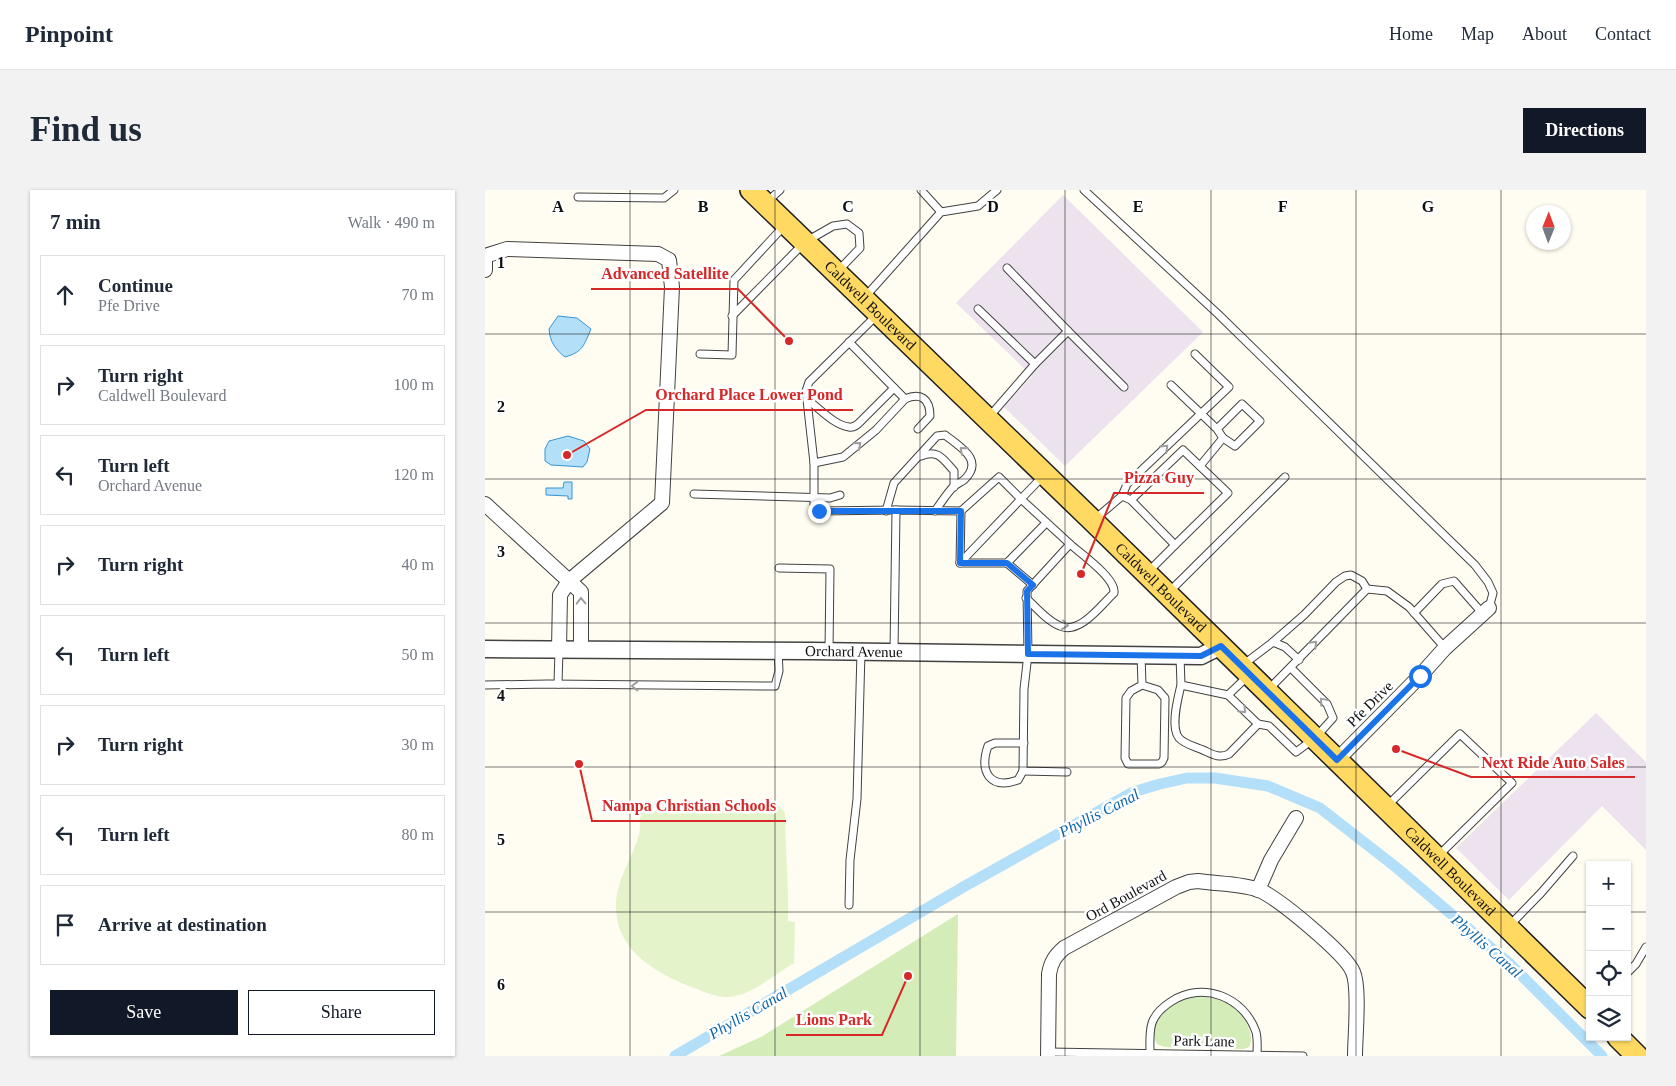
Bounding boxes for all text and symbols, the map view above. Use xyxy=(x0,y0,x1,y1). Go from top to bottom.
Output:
text: Pinpoint xyxy=(25,21,113,47)
text: Home xyxy=(1389,24,1433,44)
text: Map xyxy=(1461,24,1494,44)
text: About xyxy=(1522,24,1567,44)
text: Contact xyxy=(1595,24,1651,44)
button: Directions xyxy=(1523,108,1646,153)
text: Find us xyxy=(30,110,142,149)
text: A xyxy=(552,198,564,215)
text: B xyxy=(698,198,709,215)
text: C xyxy=(842,198,854,215)
text: D xyxy=(987,198,999,215)
text: E xyxy=(1133,198,1143,215)
text: F xyxy=(1278,198,1288,215)
text: G xyxy=(1422,198,1435,215)
north arrow xyxy=(1526,205,1571,250)
text: 7 min xyxy=(50,210,101,234)
text: Walk · 490 m xyxy=(348,214,435,231)
text: 1 xyxy=(497,254,505,271)
callout: Advanced Satellite xyxy=(591,258,738,289)
street label: Caldwell Boulevard xyxy=(821,258,919,353)
text: Advanced Satellite xyxy=(601,265,729,282)
text: Continue xyxy=(98,275,173,296)
icon: ahead xyxy=(51,281,79,309)
text: 70 m xyxy=(402,286,434,303)
text: Pfe Drive xyxy=(98,297,160,314)
text: Turn right xyxy=(98,365,183,386)
icon: right xyxy=(51,371,79,399)
text: 100 m xyxy=(394,376,434,393)
callout: Orchard Place Lower Pond xyxy=(646,379,853,410)
text: Orchard Place Lower Pond xyxy=(655,386,843,403)
text: Caldwell Boulevard xyxy=(98,387,226,404)
text: 2 xyxy=(497,398,505,415)
one-way arrow xyxy=(852,442,861,451)
one-way arrow xyxy=(1160,445,1169,454)
one-way arrow xyxy=(959,447,968,456)
text: Turn left xyxy=(98,455,170,476)
icon: left xyxy=(51,461,79,489)
callout: Pizza Guy xyxy=(1114,462,1204,493)
text: 120 m xyxy=(394,466,434,483)
text: Pizza Guy xyxy=(1124,469,1194,487)
text: Orchard Avenue xyxy=(98,477,202,494)
route end xyxy=(808,500,831,523)
street label: Caldwell Boulevard xyxy=(1112,540,1210,636)
text: 3 xyxy=(497,543,505,560)
icon: right xyxy=(51,551,79,579)
text: Turn right xyxy=(98,554,183,575)
text: 40 m xyxy=(402,556,434,573)
one-way arrow xyxy=(575,597,586,605)
one-way arrow xyxy=(1061,619,1069,630)
icon: left xyxy=(51,641,79,669)
one-way arrow xyxy=(1308,641,1317,650)
street label: Orchard Avenue xyxy=(805,643,903,660)
text: Turn left xyxy=(98,644,170,665)
text: 50 m xyxy=(402,646,434,663)
route start xyxy=(1409,665,1432,688)
street label: Pfe Drive xyxy=(1344,678,1396,730)
one-way arrow xyxy=(631,680,639,691)
text: 4 xyxy=(497,687,505,704)
one-way arrow xyxy=(1319,698,1328,707)
one-way arrow xyxy=(1237,704,1246,713)
icon: right xyxy=(51,731,79,759)
text: Turn right xyxy=(98,734,183,755)
text: 30 m xyxy=(402,736,434,753)
callout: Next Ride Auto Sales xyxy=(1471,746,1635,777)
text: Next Ride Auto Sales xyxy=(1481,754,1625,771)
water label: Phyllis Canal xyxy=(1055,785,1143,842)
callout: Nampa Christian Schools xyxy=(592,790,786,821)
text: Nampa Christian Schools xyxy=(602,797,776,815)
icon: left xyxy=(51,821,79,849)
street label: Caldwell Boulevard xyxy=(1402,823,1499,919)
text: Turn left xyxy=(98,824,170,845)
text: 80 m xyxy=(402,826,434,843)
text: 5 xyxy=(497,831,505,848)
map controls xyxy=(1586,861,1631,1041)
button: + xyxy=(1586,861,1631,906)
street label: Ord Boulevard xyxy=(1083,867,1169,925)
button: − xyxy=(1586,906,1631,951)
water label: Phyllis Canal xyxy=(1447,910,1526,982)
icon: arrive xyxy=(51,911,79,939)
text: Arrive at destination xyxy=(98,914,267,935)
button: locate xyxy=(1586,951,1631,996)
text: 6 xyxy=(497,976,505,993)
water label: Phyllis Canal xyxy=(705,983,791,1044)
button: Save xyxy=(50,990,238,1035)
button: Share xyxy=(248,990,435,1035)
button: layers xyxy=(1586,996,1631,1041)
callout: Lions Park xyxy=(786,1004,882,1035)
text: Lions Park xyxy=(796,1011,872,1028)
street label: Park Lane xyxy=(1173,1032,1235,1050)

